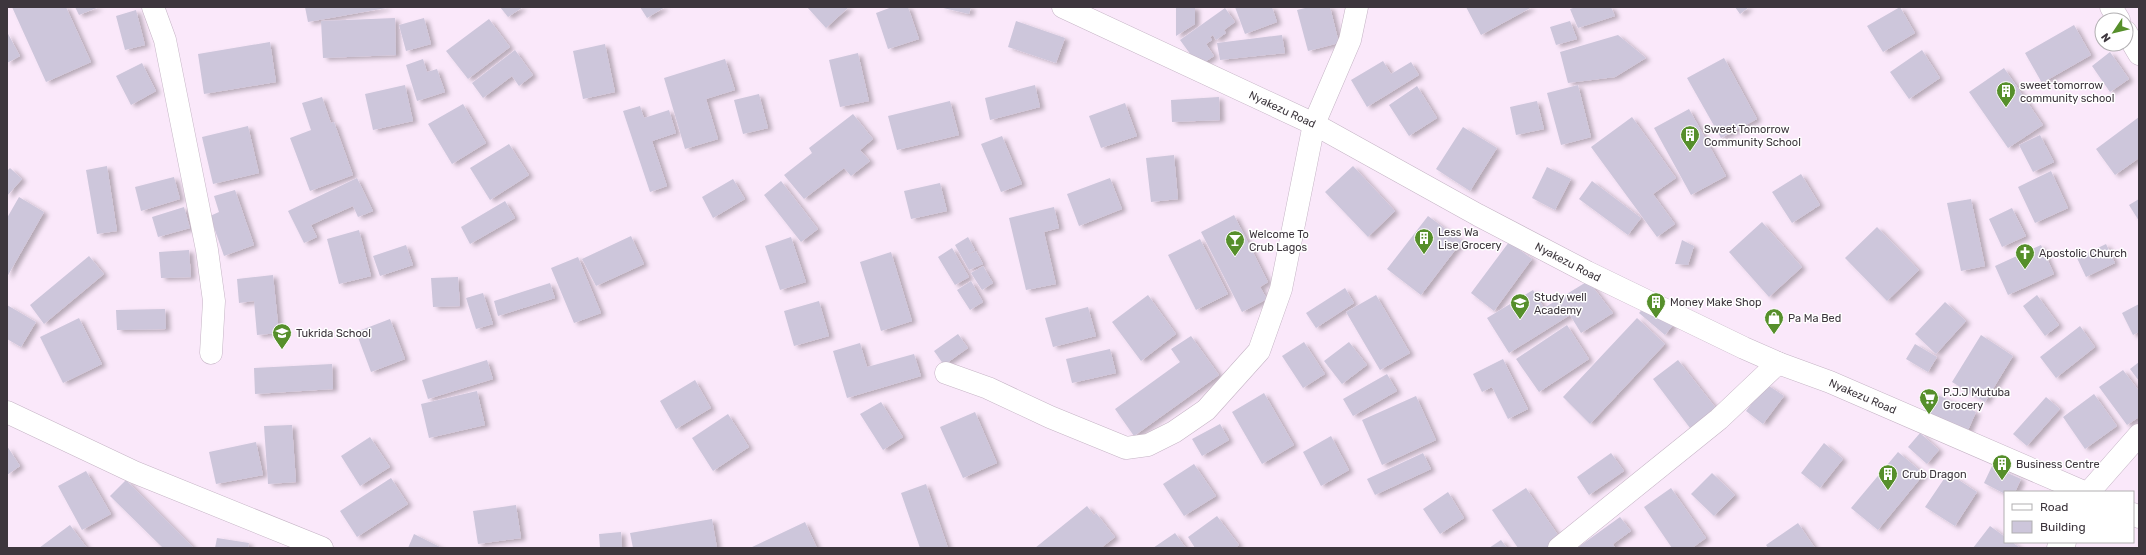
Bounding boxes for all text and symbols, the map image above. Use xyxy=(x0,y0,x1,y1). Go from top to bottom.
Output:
north arrow xyxy=(2094,12,2134,52)
text: N xyxy=(2099,30,2114,44)
place label: sweet tomorrow community school xyxy=(2020,79,2114,105)
building icon: sweet tomorrow community school xyxy=(1995,80,2017,108)
street label: Nyakezu Road xyxy=(1247,88,1318,130)
place label: Sweet Tomorrow Community School xyxy=(1704,123,1801,149)
building icon: Sweet Tomorrow Community School xyxy=(1679,124,1701,152)
place label: Less Wa Lise Grocery xyxy=(1438,226,1502,252)
building icon: Less Wa Lise Grocery xyxy=(1413,227,1435,255)
place label: Welcome To Crub Lagos xyxy=(1249,228,1309,254)
bar icon: Welcome To Crub Lagos xyxy=(1224,229,1246,257)
street label: Nyakezu Road xyxy=(1533,240,1603,284)
church icon: Apostolic Church xyxy=(2014,242,2036,270)
place label: Apostolic Church xyxy=(2039,247,2127,260)
place label: Study well Academy xyxy=(1534,291,1587,317)
building icon: Money Make Shop xyxy=(1645,291,1667,319)
school or university icon: Study well Academy xyxy=(1509,292,1531,320)
place label: Money Make Shop xyxy=(1670,296,1762,309)
shop icon: Pa Ma Bed xyxy=(1763,307,1785,335)
place label: Pa Ma Bed xyxy=(1788,312,1841,325)
school or university icon: Tukrida School xyxy=(271,322,293,350)
place label: Tukrida School xyxy=(296,327,371,340)
street label: Nyakezu Road xyxy=(1827,376,1898,416)
place label: P.J.J Mutuba Grocery xyxy=(1943,386,2010,412)
supermarket icon: P.J.J Mutuba Grocery xyxy=(1918,387,1940,415)
building icon: Business Centre xyxy=(1991,453,2013,481)
place label: Business Centre xyxy=(2016,458,2100,471)
building icon: Crub Dragon xyxy=(1877,463,1899,491)
place label: Crub Dragon xyxy=(1902,468,1967,481)
legend xyxy=(2004,491,2134,543)
text: Road xyxy=(2040,500,2068,514)
text: Building xyxy=(2040,520,2086,534)

